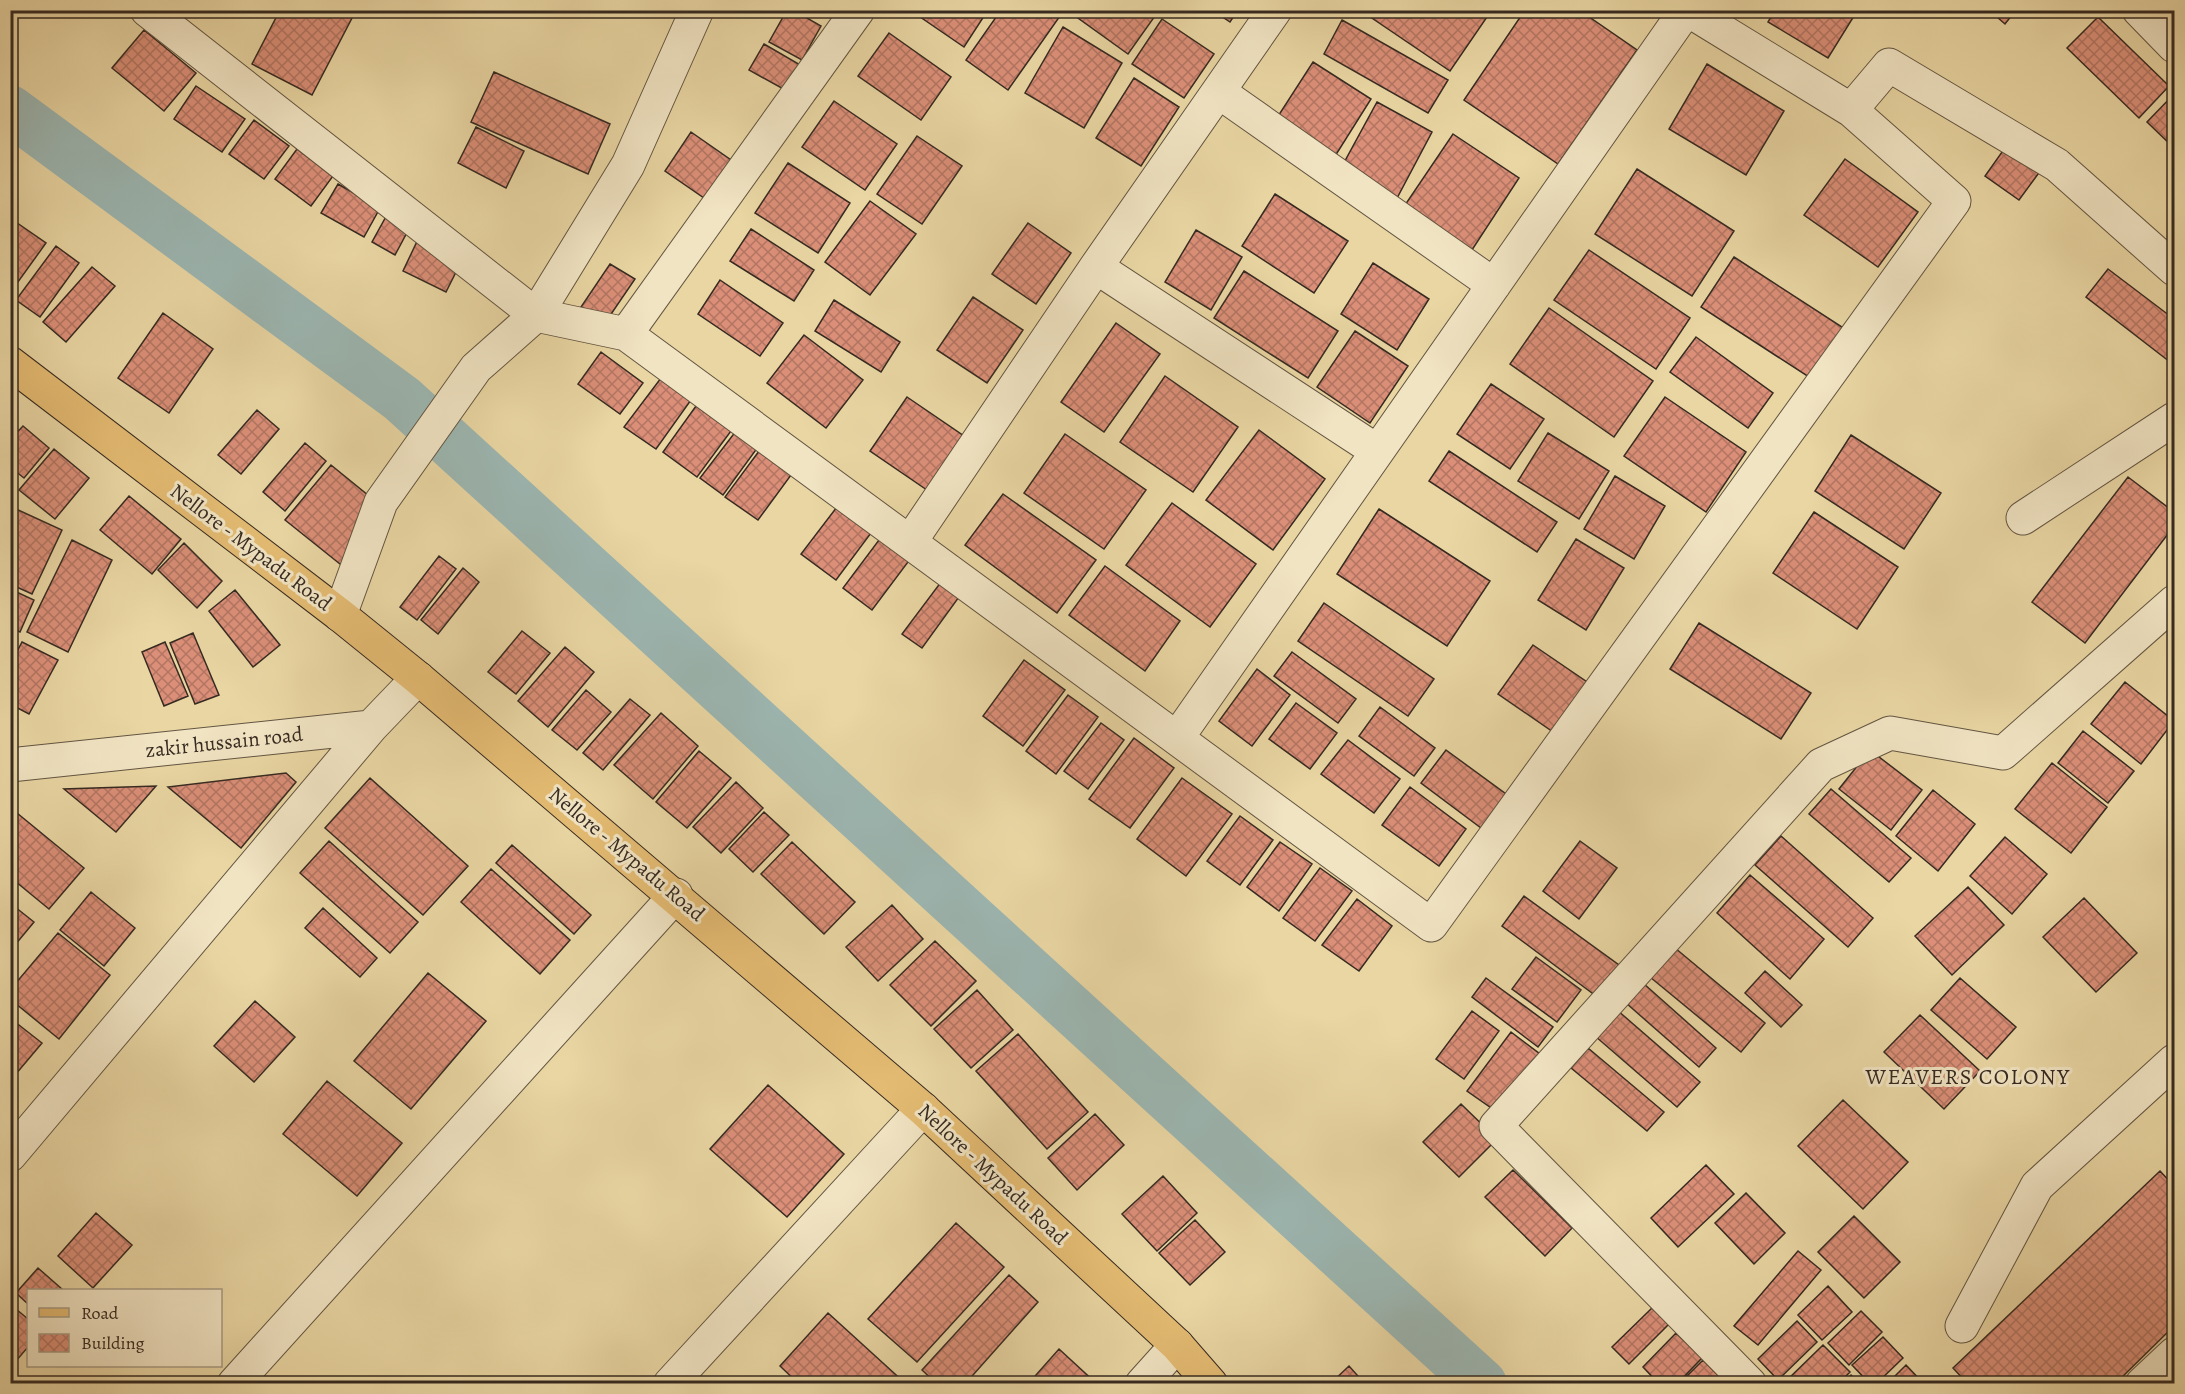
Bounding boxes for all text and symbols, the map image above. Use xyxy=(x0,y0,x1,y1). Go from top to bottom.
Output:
street label: Nellore - Mypadu Road xyxy=(164,477,338,617)
street label: zakir hussain road xyxy=(144,720,305,764)
street label: Nellore - Mypadu Road xyxy=(543,780,711,928)
district label: WEAVERS COLONY xyxy=(1864,1062,2071,1092)
street label: Nellore - Mypadu Road xyxy=(912,1097,1075,1251)
legend xyxy=(27,1289,222,1367)
text: Road xyxy=(81,1301,119,1325)
text: Building xyxy=(81,1331,145,1355)

